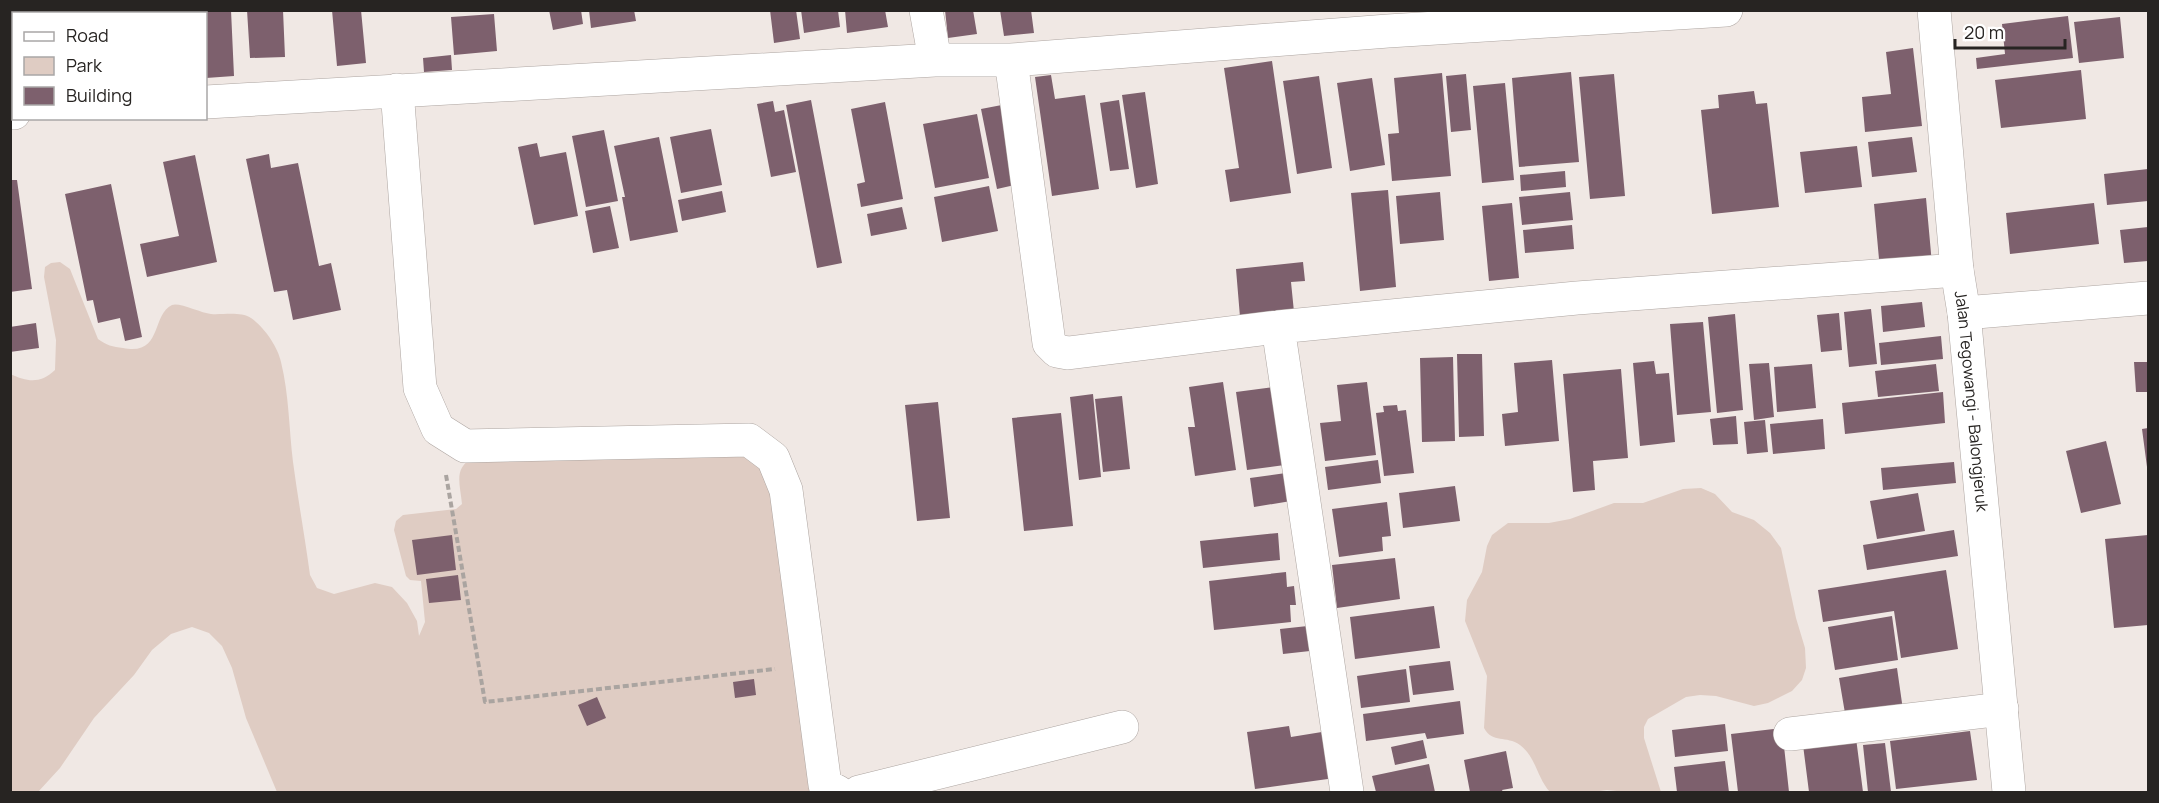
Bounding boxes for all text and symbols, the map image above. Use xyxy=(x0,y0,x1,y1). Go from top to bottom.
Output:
legend xyxy=(12,12,207,120)
scale bar xyxy=(1955,12,2064,50)
text: 20 m xyxy=(1964,20,2004,44)
text: Road xyxy=(66,23,109,47)
text: Park xyxy=(66,53,103,77)
text: Building xyxy=(66,83,132,107)
street label: Jalan Tegowangi - Balongjeruk xyxy=(1950,289,1994,514)

